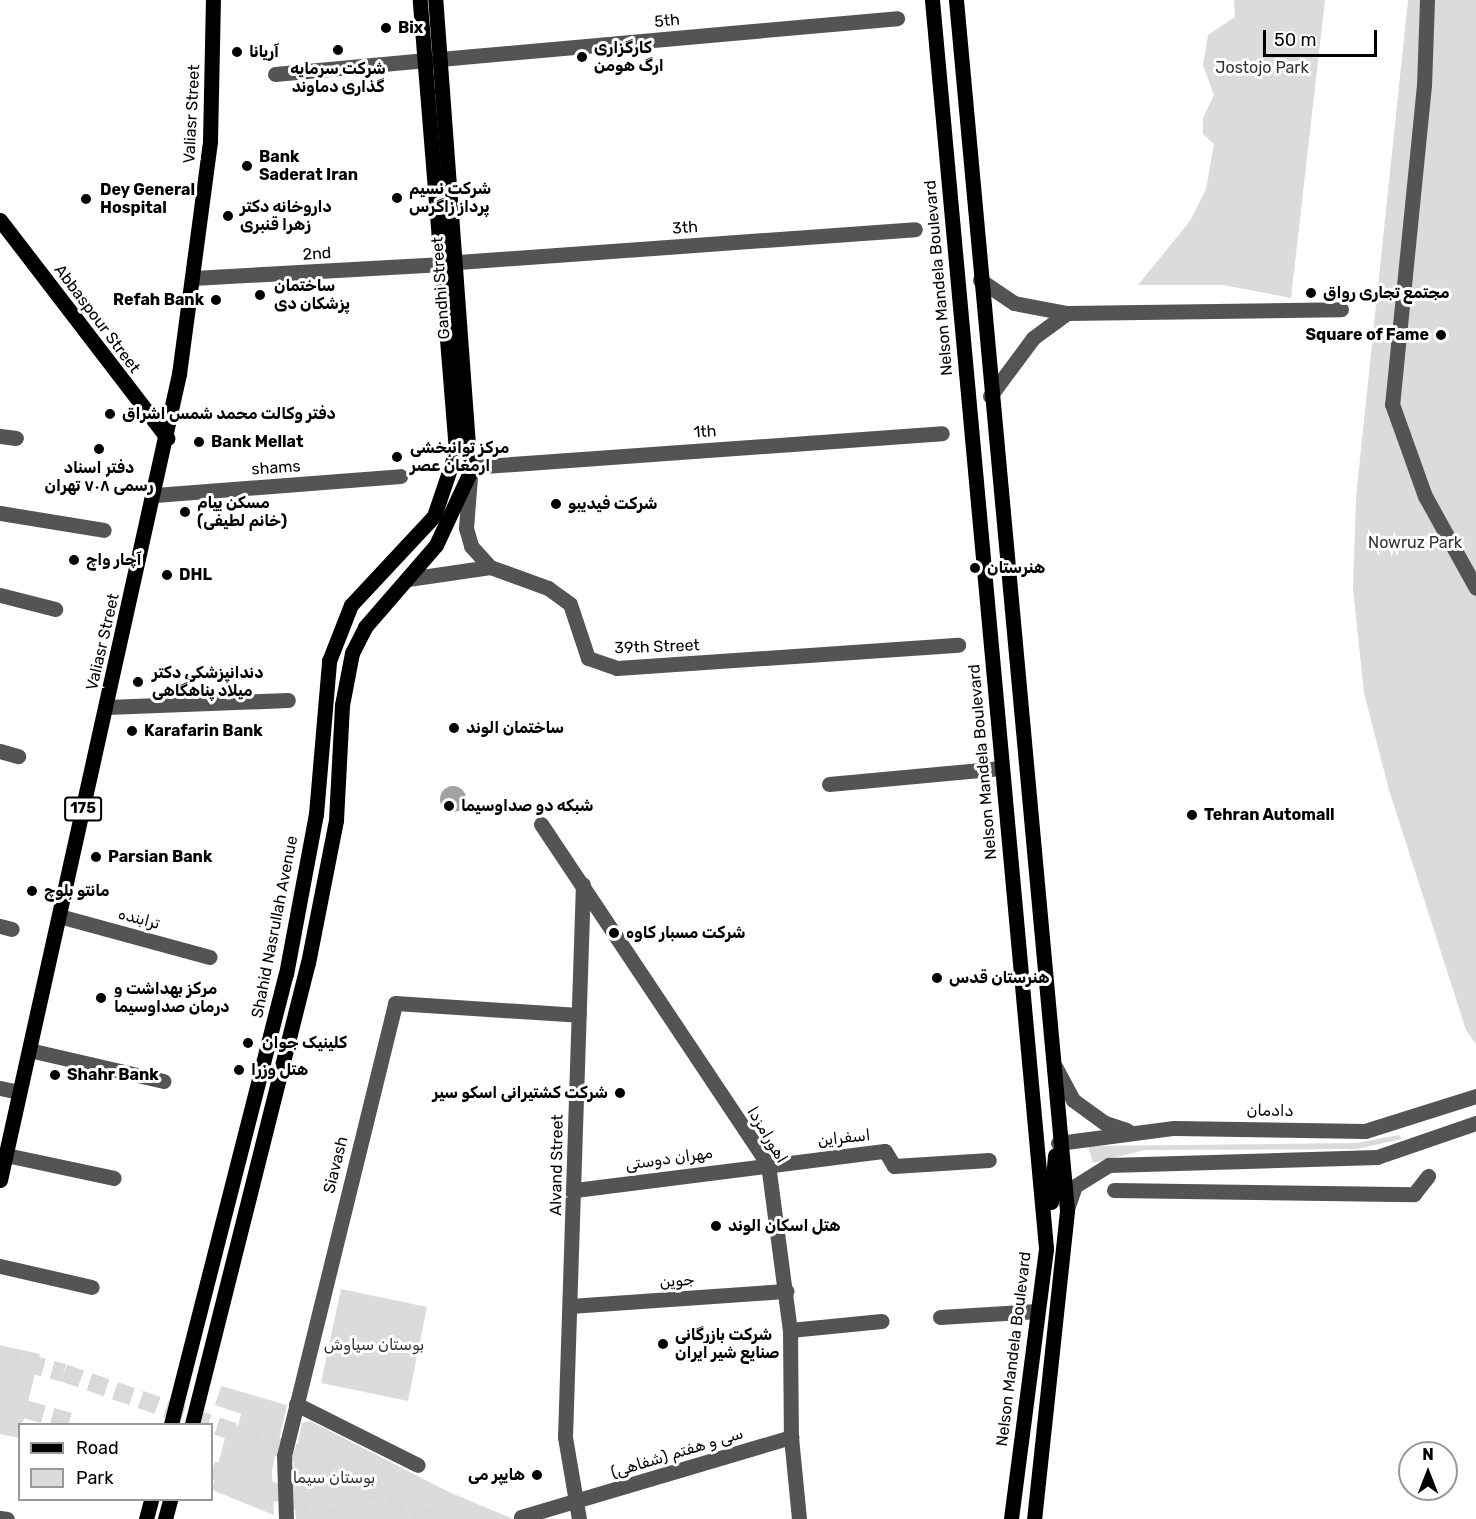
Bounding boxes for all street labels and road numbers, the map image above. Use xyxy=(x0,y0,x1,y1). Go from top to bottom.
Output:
street label: 5th xyxy=(653,10,681,32)
street label: Valiasr Street xyxy=(180,64,204,164)
street label: Nelson Mandela Boulevard xyxy=(921,179,957,377)
street label: 3th xyxy=(672,218,698,238)
street label: Gandhi Street xyxy=(428,236,454,340)
street label: 2nd xyxy=(302,243,332,265)
street label: Abbaspour Street xyxy=(50,261,144,377)
street label: 1th xyxy=(693,422,717,442)
street label: shams xyxy=(251,457,301,479)
street label: Valiasr Street xyxy=(82,591,124,693)
street label: 39th Street xyxy=(614,636,700,658)
street label: Nelson Mandela Boulevard xyxy=(965,663,1001,861)
road number: 175 xyxy=(64,797,103,821)
street label: Shahid Nasrullah Avenue xyxy=(248,834,302,1020)
street label: ترابنده xyxy=(116,904,162,934)
street label: دادمان xyxy=(1246,1101,1294,1121)
street label: اهورامزدا xyxy=(743,1103,791,1167)
street label: Alvand Street xyxy=(547,1114,567,1216)
street label: اسفراین xyxy=(817,1126,871,1150)
street label: Siavash xyxy=(320,1135,352,1195)
street label: مهران دوستی xyxy=(624,1143,714,1175)
street label: Nelson Mandela Boulevard xyxy=(993,1250,1035,1448)
street label: جوین xyxy=(659,1270,695,1292)
street label: سی و هفتم (شفاهی) xyxy=(608,1424,746,1482)

